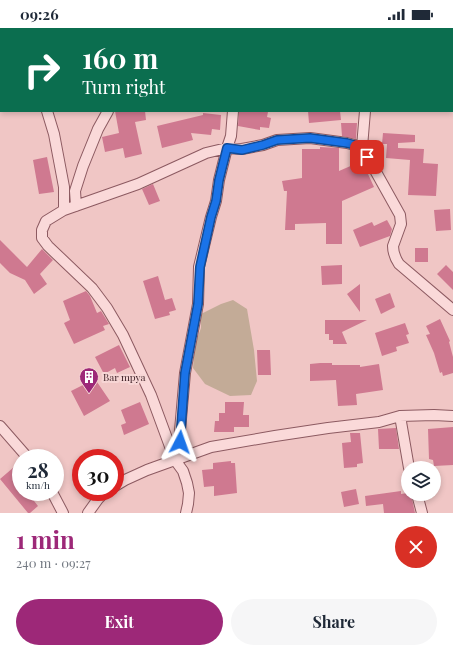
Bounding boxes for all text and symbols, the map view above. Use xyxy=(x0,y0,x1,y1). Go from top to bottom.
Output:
text: 09:26 xyxy=(20,4,59,24)
text: 160 m xyxy=(82,39,158,76)
icon: right xyxy=(16,44,68,96)
text: Turn right xyxy=(82,75,165,99)
pin xyxy=(350,140,384,174)
icon: arrive xyxy=(356,146,378,168)
building icon: Bar mpya xyxy=(78,366,100,394)
place label: Bar mpya xyxy=(103,370,145,384)
position arrow xyxy=(159,421,201,463)
speed limit sign: 30 xyxy=(72,449,124,501)
text: 28 xyxy=(27,456,49,483)
map controls xyxy=(401,461,441,501)
button: layers xyxy=(401,461,441,501)
text: km/h xyxy=(26,478,50,492)
text: 1 min xyxy=(16,523,75,555)
button: close xyxy=(395,526,437,568)
text: 240 m · 09:27 xyxy=(16,554,91,571)
button: Exit xyxy=(16,599,223,645)
button: Share xyxy=(231,599,437,645)

